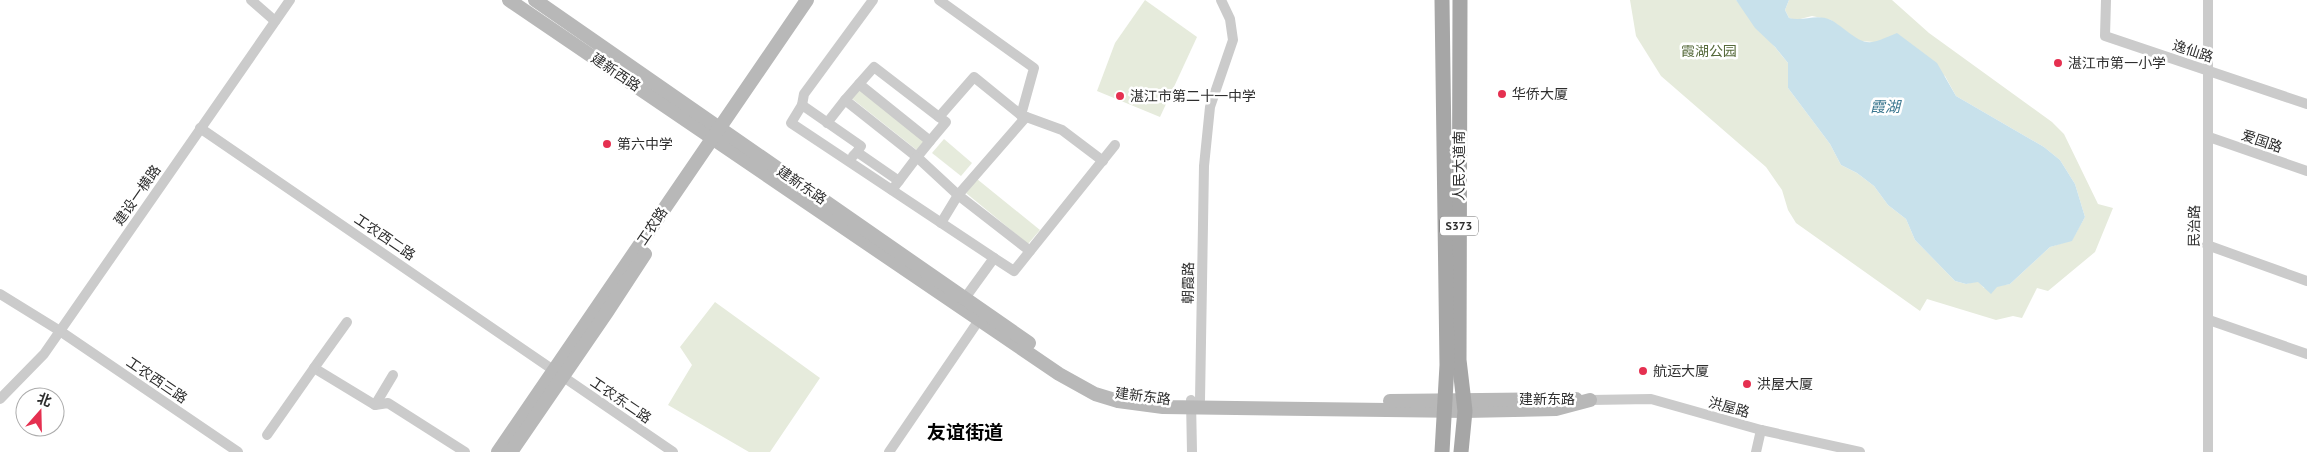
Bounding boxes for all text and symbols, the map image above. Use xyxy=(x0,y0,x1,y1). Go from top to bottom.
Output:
street label: 逸仙路 xyxy=(2170,36,2216,66)
park label: 霞湖公园 xyxy=(1681,42,1737,60)
street label: 建新西路 xyxy=(588,49,644,95)
place label: 湛江市第一小学 xyxy=(2068,54,2166,72)
marker: 湛江市第一小学 xyxy=(2052,57,2064,69)
place label: 华侨大厦 xyxy=(1512,85,1568,103)
place label: 湛江市第二十一中学 xyxy=(1130,87,1256,105)
marker: 华侨大厦 xyxy=(1496,88,1508,100)
marker: 湛江市第二十一中学 xyxy=(1114,90,1126,102)
water label: 霞湖 xyxy=(1870,97,1902,116)
street label: 爱国路 xyxy=(2239,126,2285,156)
street label: 人民大道南 xyxy=(1450,131,1468,201)
place label: 第六中学 xyxy=(617,135,673,153)
marker: 第六中学 xyxy=(601,138,613,150)
street label: 建设一横路 xyxy=(110,161,164,229)
street label: 建新东路 xyxy=(774,162,830,208)
street label: 工农路 xyxy=(633,204,671,248)
street label: 民治路 xyxy=(2185,205,2203,247)
street label: 工农西二路 xyxy=(351,210,419,264)
road number: S373 xyxy=(1440,217,1478,236)
street label: 朝霞路 xyxy=(1179,262,1197,304)
street label: 工农西三路 xyxy=(123,353,191,407)
place label: 航运大厦 xyxy=(1653,362,1709,380)
marker: 航运大厦 xyxy=(1637,365,1649,377)
street label: 工农东二路 xyxy=(587,373,655,427)
place label: 洪屋大厦 xyxy=(1757,375,1813,393)
marker: 洪屋大厦 xyxy=(1741,378,1753,390)
street label: 建新东路 xyxy=(1114,384,1172,408)
north arrow xyxy=(15,387,65,437)
text: 北 xyxy=(35,389,54,411)
street label: 建新东路 xyxy=(1519,390,1575,408)
street label: 洪屋路 xyxy=(1706,393,1752,421)
district label: 友谊街道 xyxy=(927,420,1003,444)

